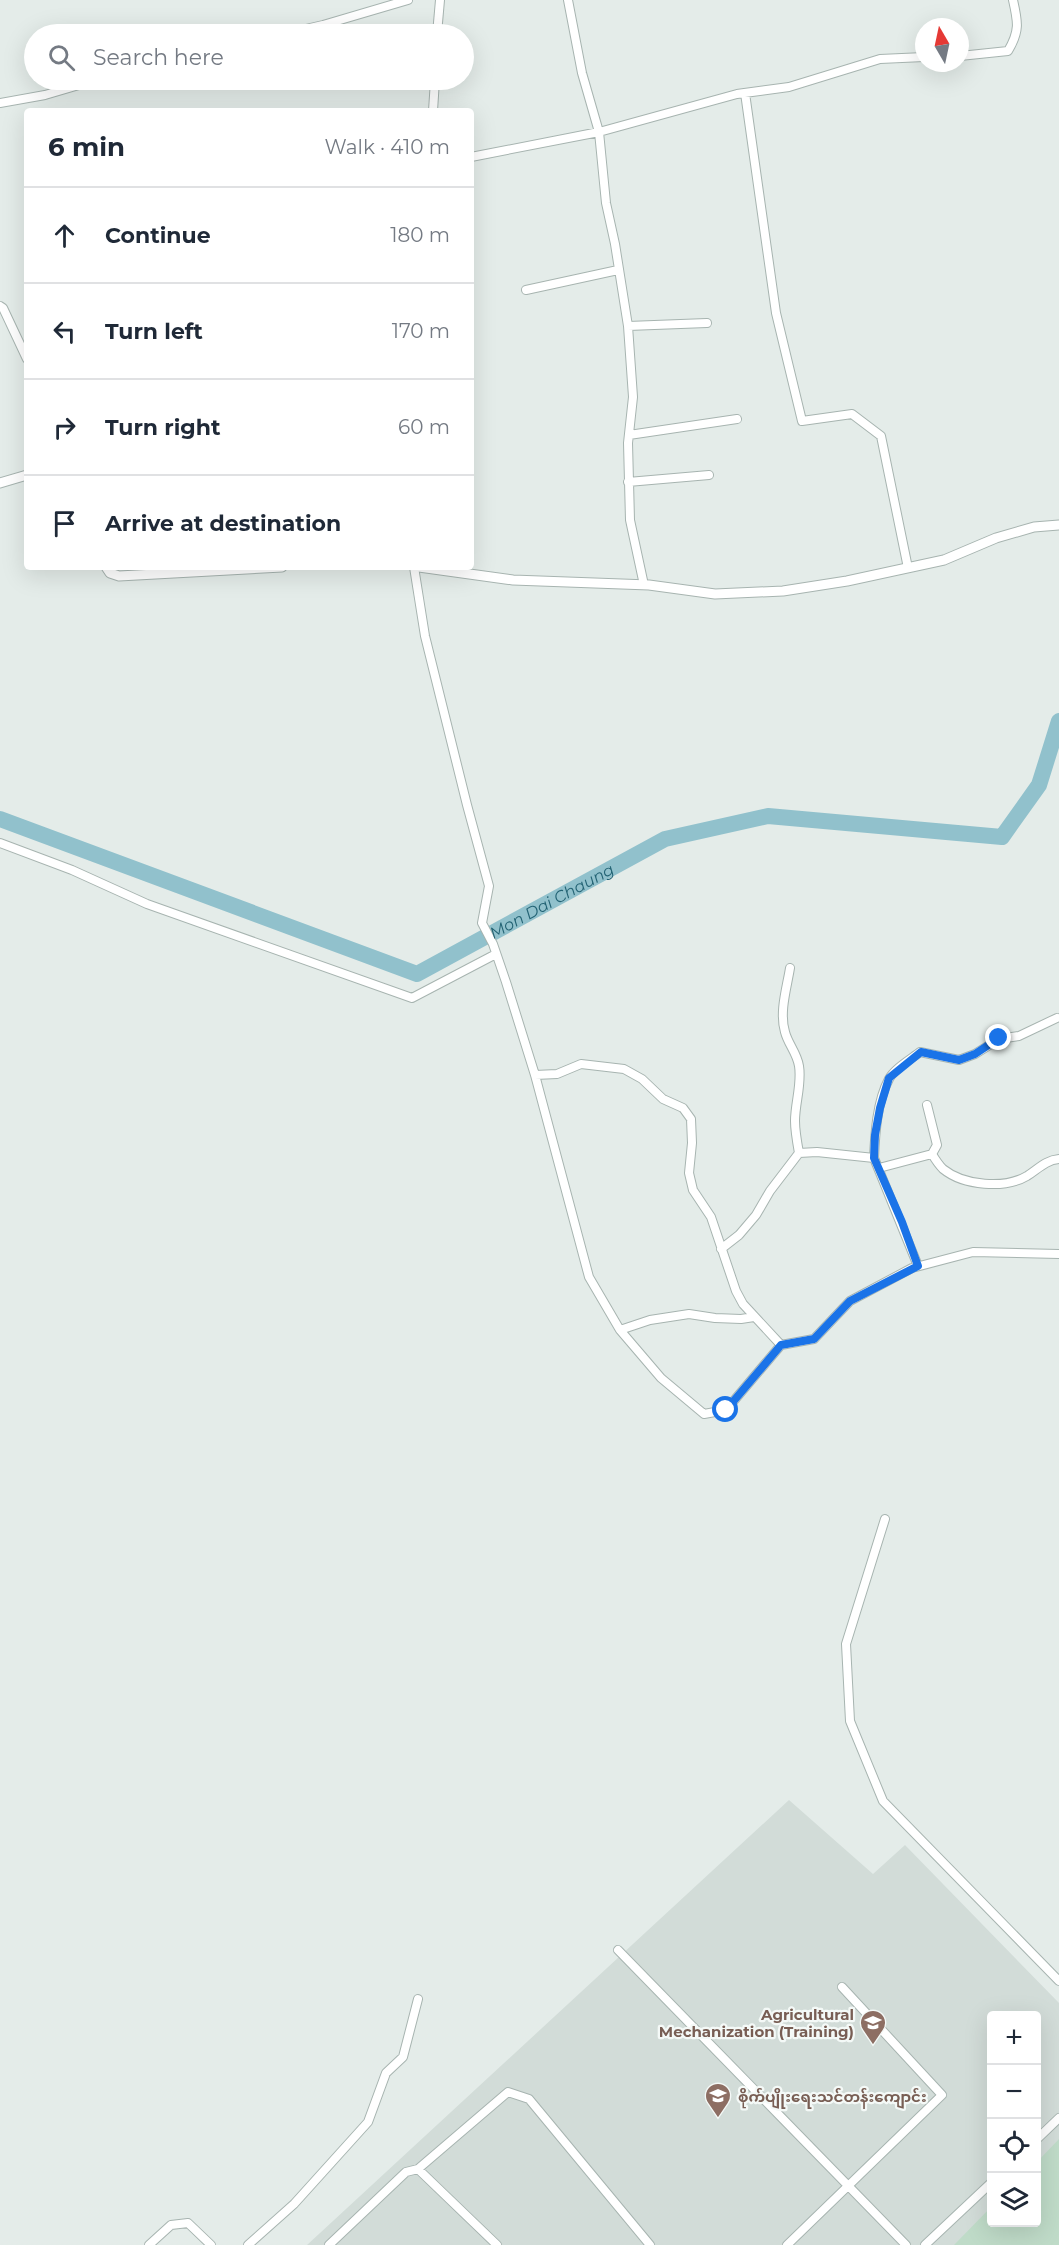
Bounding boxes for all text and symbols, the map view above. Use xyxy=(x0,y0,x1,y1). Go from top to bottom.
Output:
north arrow xyxy=(915,18,969,72)
search box xyxy=(24,24,474,90)
icon: search xyxy=(45,41,78,74)
text: Search here xyxy=(93,44,224,71)
text: 6 min xyxy=(48,131,125,163)
text: Walk · 410 m xyxy=(325,135,450,159)
icon: ahead xyxy=(48,219,81,252)
text: Continue xyxy=(105,222,211,249)
text: 180 m xyxy=(390,223,450,247)
icon: left xyxy=(48,315,81,348)
text: Turn left xyxy=(105,318,203,345)
text: 170 m xyxy=(392,319,450,343)
icon: right xyxy=(48,411,81,444)
text: Turn right xyxy=(105,414,220,441)
text: 60 m xyxy=(398,415,450,439)
icon: arrive xyxy=(48,507,81,540)
text: Arrive at destination xyxy=(105,510,341,537)
water label: Mon Dai Chaung xyxy=(486,859,617,942)
route end xyxy=(985,1024,1011,1050)
route start xyxy=(712,1396,738,1422)
place label: Agricultural Mechanization (Training) xyxy=(659,2005,854,2041)
school or university icon: Agricultural Mechanization (Training) xyxy=(858,2008,888,2046)
map controls xyxy=(987,2011,1041,2227)
button: + xyxy=(987,2011,1041,2065)
button: − xyxy=(987,2065,1041,2119)
school or university icon: စိုက်ပျိုးရေးသင်တန်းကျောင်း xyxy=(703,2081,733,2119)
place label: စိုက်ပျိုးရေးသင်တန်းကျောင်း xyxy=(738,2087,927,2109)
button: locate xyxy=(987,2119,1041,2173)
button: layers xyxy=(987,2173,1041,2227)

